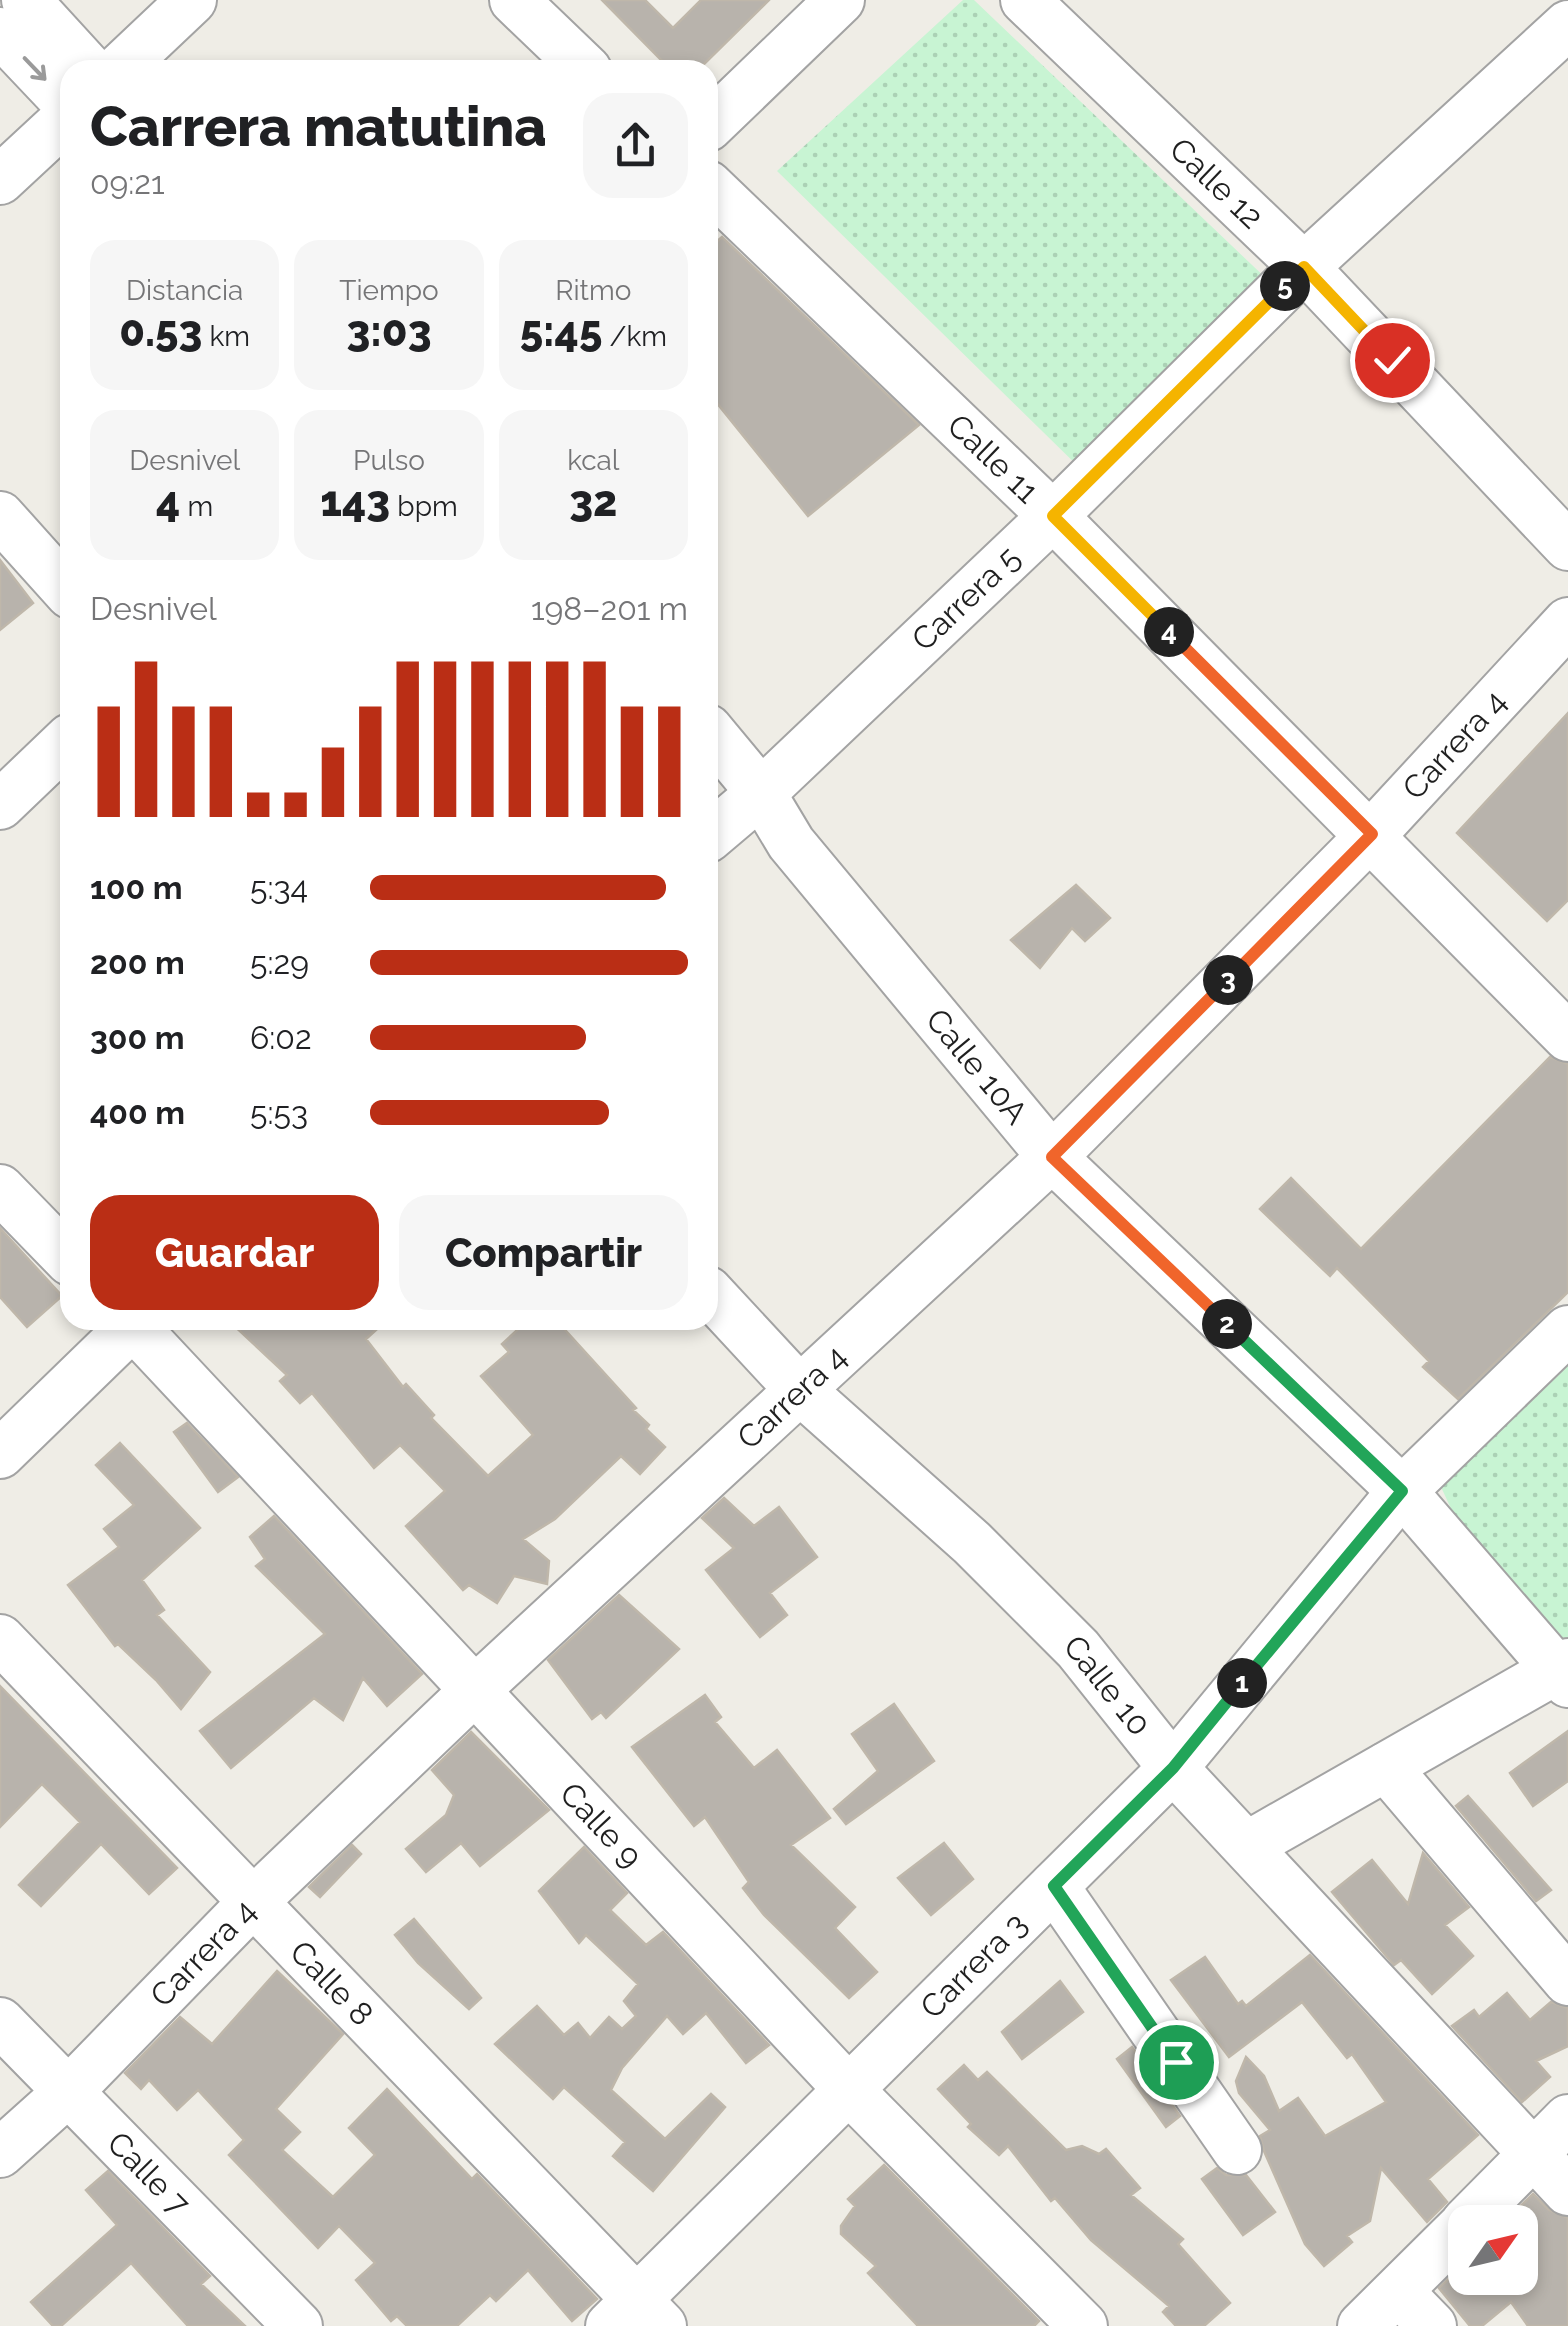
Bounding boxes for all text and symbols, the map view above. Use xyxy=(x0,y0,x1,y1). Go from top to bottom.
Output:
one-way arrow xyxy=(23,56,47,80)
button: share xyxy=(583,93,688,198)
text: Carrera matutina xyxy=(90,94,547,159)
street label: Calle 12 xyxy=(1163,130,1271,236)
text: 09:21 xyxy=(90,164,165,201)
pin: 5 xyxy=(1260,261,1310,311)
text: 5 xyxy=(1277,269,1293,302)
text: Distancia xyxy=(126,274,243,307)
text: Tiempo xyxy=(339,274,439,307)
text: Ritmo xyxy=(555,274,631,307)
text: 0.53 xyxy=(119,307,202,356)
text: 3:03 xyxy=(346,307,432,356)
text: 5:45 xyxy=(520,307,602,356)
pin xyxy=(1350,318,1435,403)
text: km xyxy=(202,320,250,353)
text: /km xyxy=(602,320,667,353)
icon: check xyxy=(1365,333,1420,388)
street label: Calle 11 xyxy=(940,406,1046,510)
text: Desnivel xyxy=(129,444,240,477)
text: Pulso xyxy=(353,444,425,477)
text: kcal xyxy=(567,444,619,477)
text: 4 xyxy=(156,477,180,526)
text: 143 xyxy=(320,477,390,526)
text: 32 xyxy=(569,477,617,526)
text: m xyxy=(180,490,213,523)
text: bpm xyxy=(390,490,458,523)
street label: Carrera 5 xyxy=(904,539,1027,658)
text: Desnivel xyxy=(90,590,217,627)
text: 198–201 m xyxy=(531,590,688,627)
pin: 4 xyxy=(1144,607,1194,657)
text: 4 xyxy=(1161,615,1177,648)
street label: Carrera 4 xyxy=(1395,683,1513,806)
text: 100 m xyxy=(90,869,183,906)
text: 5:34 xyxy=(250,869,308,906)
text: 200 m xyxy=(90,944,185,981)
text: 5:29 xyxy=(250,944,309,981)
pin: 3 xyxy=(1203,955,1253,1005)
text: 3 xyxy=(1220,963,1236,996)
street label: Calle 10A xyxy=(919,1001,1036,1131)
text: 300 m xyxy=(90,1019,185,1056)
text: 6:02 xyxy=(250,1019,312,1056)
text: 400 m xyxy=(90,1094,185,1131)
text: 5:53 xyxy=(250,1094,308,1131)
button: Guardar xyxy=(90,1195,379,1310)
button: Compartir xyxy=(399,1195,688,1310)
pin: 2 xyxy=(1202,1299,1252,1349)
text: 2 xyxy=(1219,1307,1235,1340)
street label: Carrera 4 xyxy=(730,1338,854,1456)
street label: Calle 10 xyxy=(1057,1627,1159,1743)
pin: 1 xyxy=(1217,1658,1267,1708)
text: 1 xyxy=(1235,1666,1249,1699)
street label: Calle 9 xyxy=(553,1775,650,1875)
street label: Carrera 4 xyxy=(143,1892,263,2014)
street label: Carrera 3 xyxy=(913,1905,1034,2026)
street label: Calle 8 xyxy=(283,1933,381,2033)
pin xyxy=(1134,2020,1219,2105)
icon: arrive xyxy=(1149,2035,1204,2090)
street label: Calle 7 xyxy=(100,2124,197,2222)
north arrow xyxy=(1448,2205,1538,2295)
map controls xyxy=(1448,2205,1538,2295)

